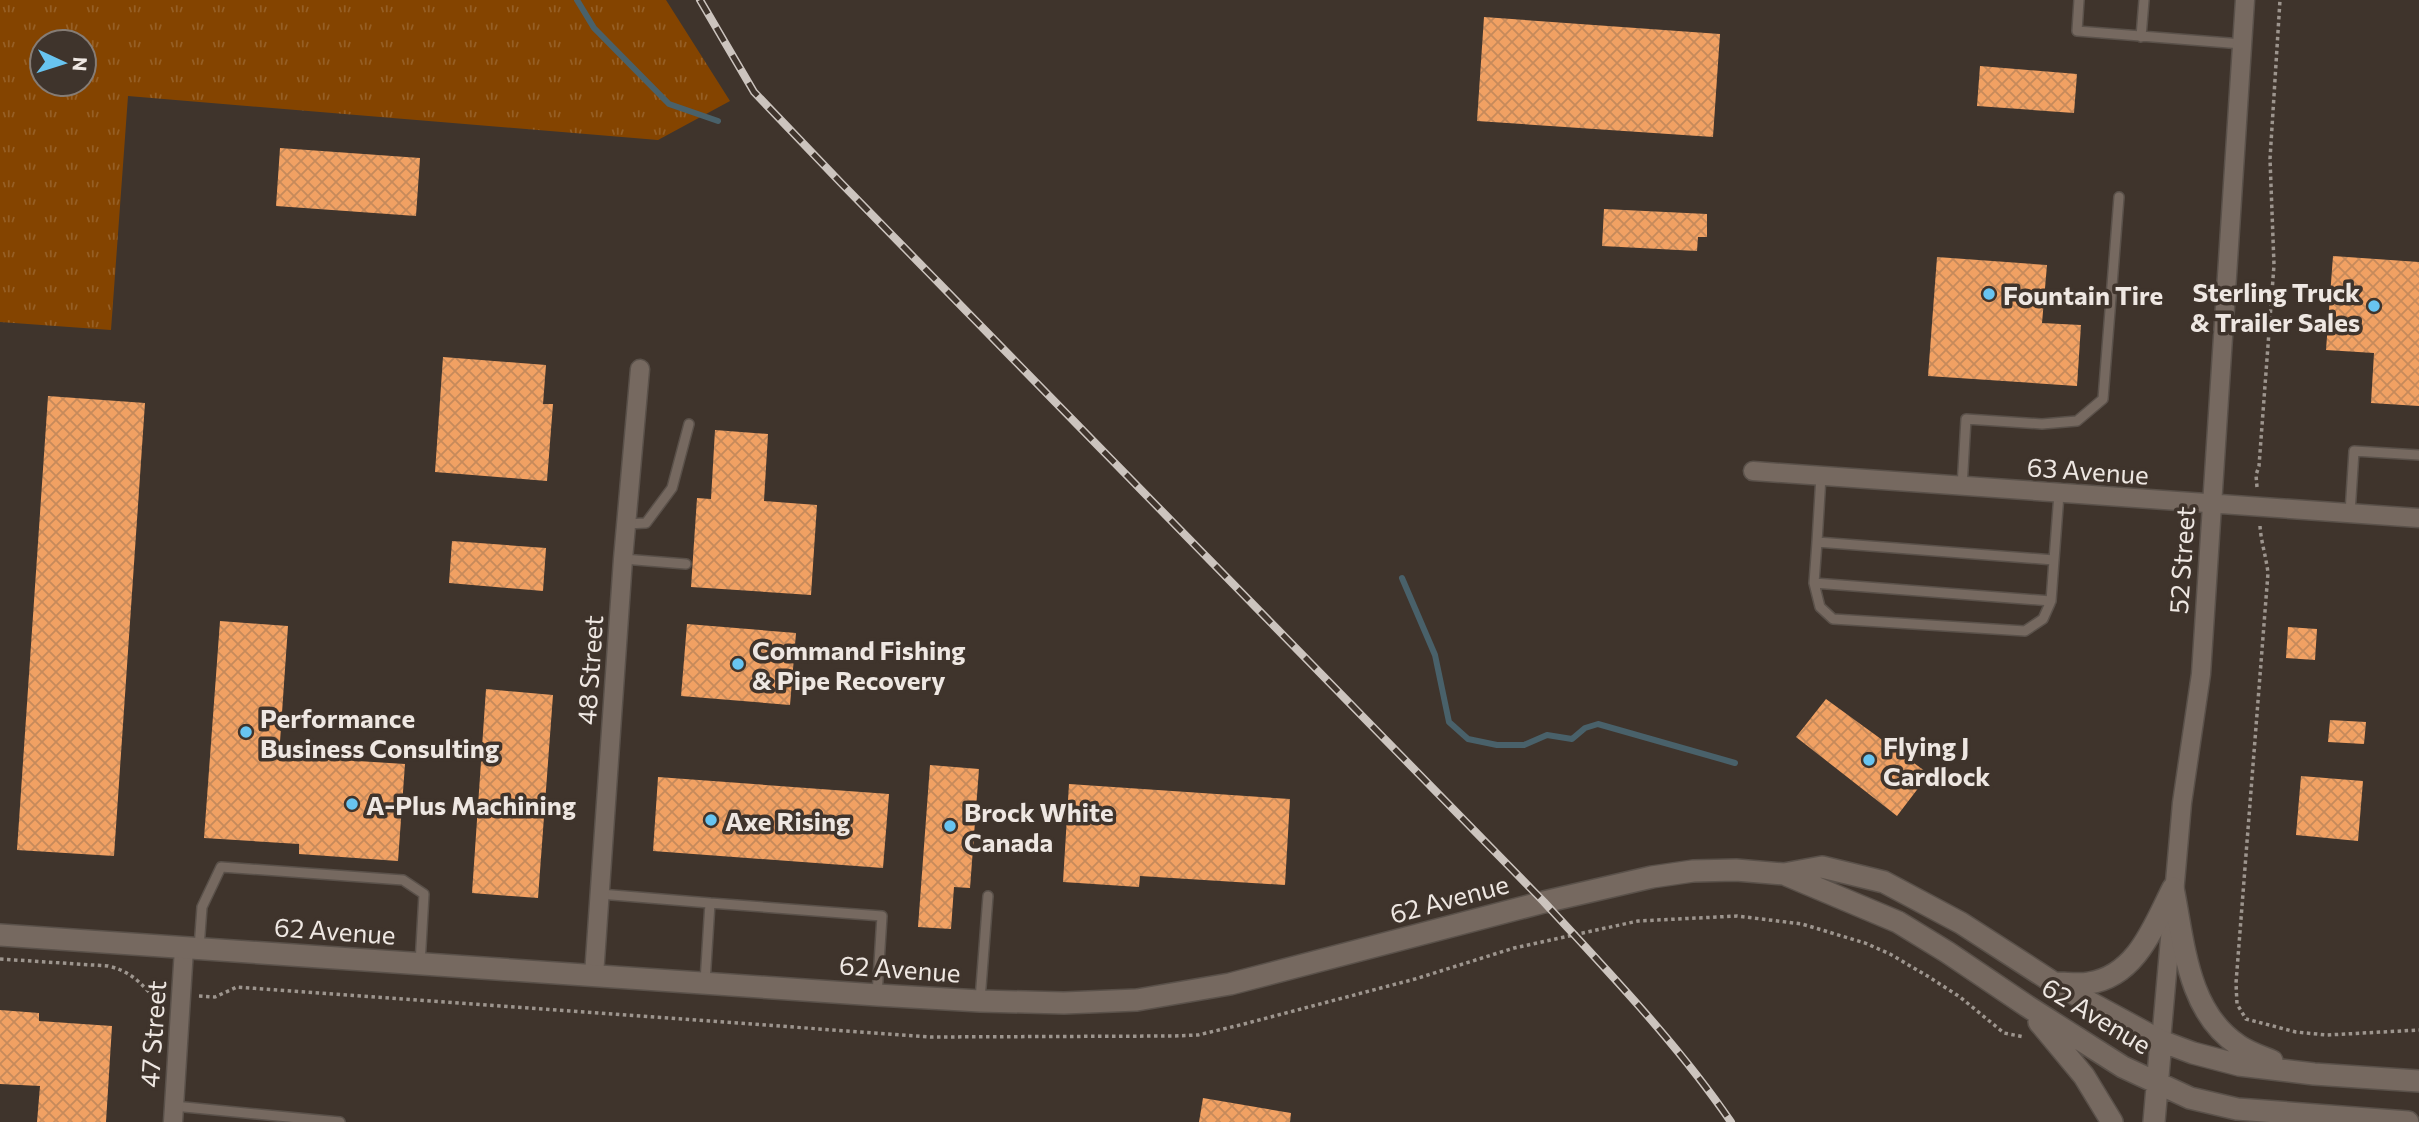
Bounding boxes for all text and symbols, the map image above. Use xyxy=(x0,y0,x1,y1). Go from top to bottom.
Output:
north arrow xyxy=(28,28,98,98)
text: N xyxy=(68,56,92,72)
place label: Sterling Truck & Trailer Sales xyxy=(2190,276,2360,337)
place label: Fountain Tire xyxy=(2003,279,2163,310)
marker: Fountain Tire xyxy=(1981,286,1997,302)
marker: Sterling Truck & Trailer Sales xyxy=(2366,298,2382,314)
street label: 63 Avenue xyxy=(2026,450,2150,490)
street label: 52 Street xyxy=(2162,505,2200,615)
street label: 48 Street xyxy=(570,614,608,726)
place label: Command Fishing & Pipe Recovery xyxy=(752,634,966,695)
marker: Command Fishing & Pipe Recovery xyxy=(730,656,746,672)
place label: Performance Business Consulting xyxy=(260,702,499,763)
marker: Performance Business Consulting xyxy=(238,724,254,740)
place label: Flying J Cardlock xyxy=(1883,730,1990,791)
marker: Flying J Cardlock xyxy=(1861,752,1877,768)
place label: A-Plus Machining xyxy=(366,789,576,820)
marker: A-Plus Machining xyxy=(344,796,360,812)
place label: Brock White Canada xyxy=(964,796,1114,857)
place label: Axe Rising xyxy=(725,805,850,836)
marker: Axe Rising xyxy=(703,812,719,828)
marker: Brock White Canada xyxy=(942,818,958,834)
street label: 62 Avenue xyxy=(1386,867,1512,929)
street label: 62 Avenue xyxy=(273,910,397,950)
street label: 62 Avenue xyxy=(838,948,962,988)
street label: 62 Avenue xyxy=(2037,970,2157,1060)
street label: 47 Street xyxy=(133,979,171,1089)

